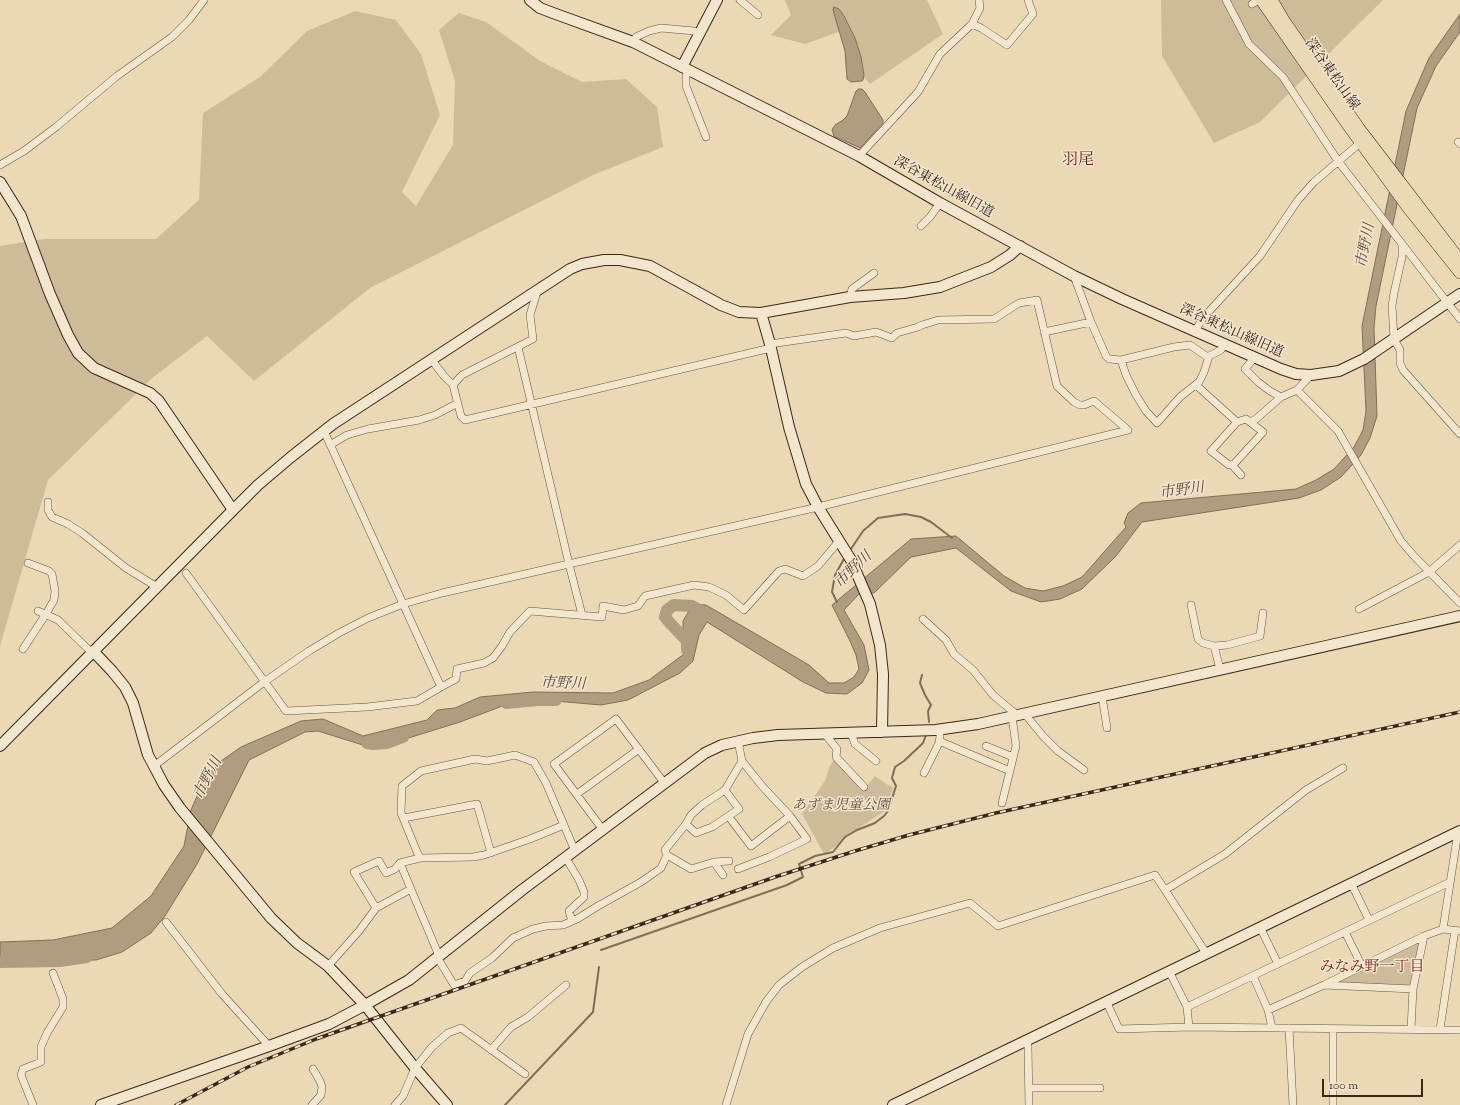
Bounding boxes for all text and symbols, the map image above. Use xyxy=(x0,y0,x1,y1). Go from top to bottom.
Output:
street label: 深谷東松山線 xyxy=(1300,36,1362,114)
district label: 羽尾 xyxy=(1062,151,1094,171)
street label: 深谷東松山線旧道 xyxy=(890,154,996,222)
water label: 市野川 xyxy=(1354,222,1380,270)
street label: 深谷東松山線旧道 xyxy=(1176,302,1286,362)
water label: 市野川 xyxy=(1158,480,1206,504)
water label: 市野川 xyxy=(832,549,876,593)
water label: 市野川 xyxy=(540,675,586,695)
water label: 市野川 xyxy=(191,755,227,803)
park label: あずま児童公園 xyxy=(792,799,890,815)
district label: みなみ野一丁目 xyxy=(1320,959,1424,977)
scale bar xyxy=(1324,1071,1425,1097)
text: 100 m xyxy=(1329,1077,1358,1095)

